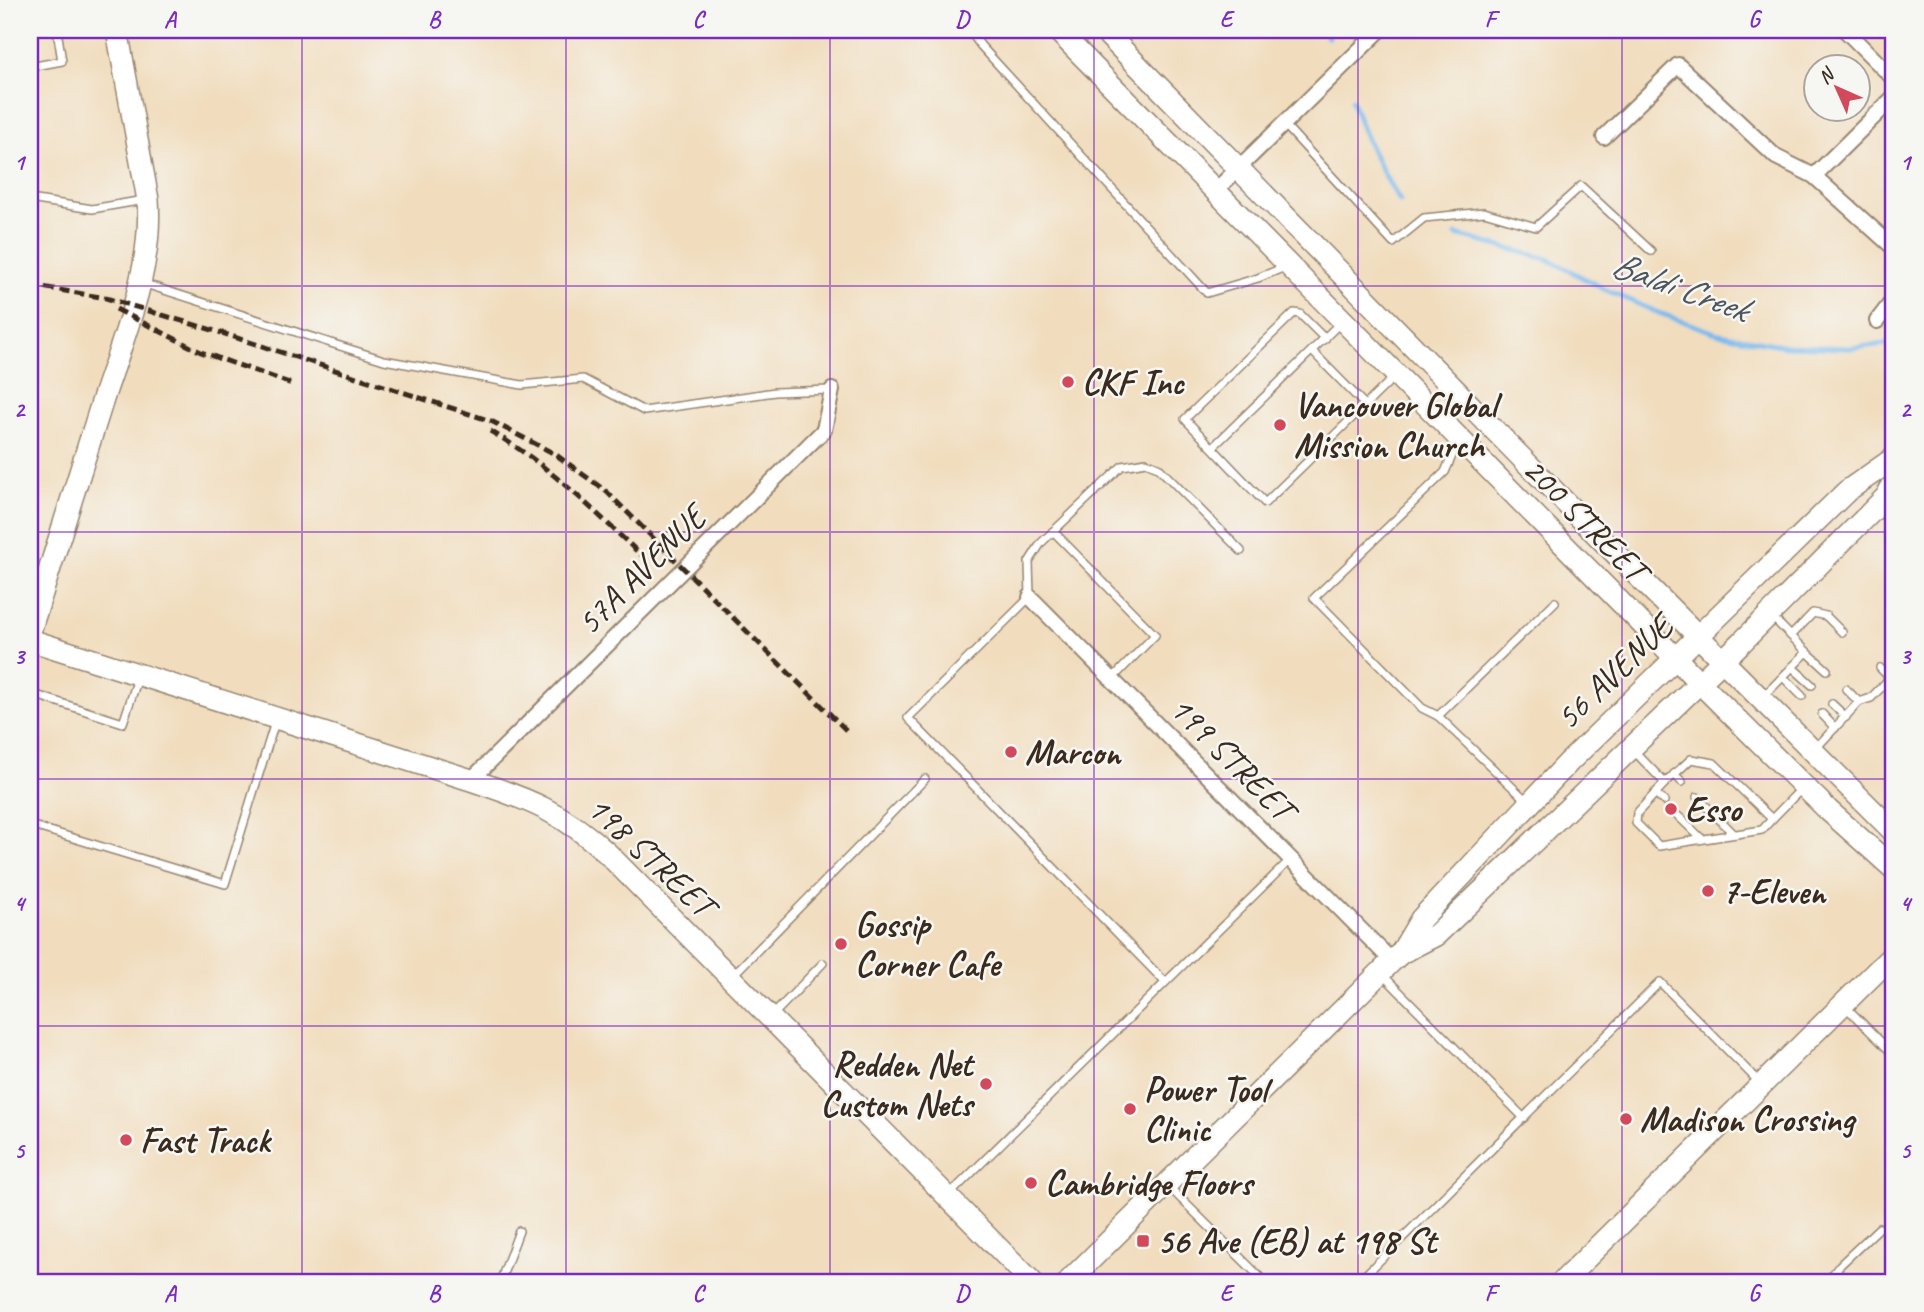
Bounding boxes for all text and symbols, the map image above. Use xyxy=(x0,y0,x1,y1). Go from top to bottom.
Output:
text: A xyxy=(164,5,178,34)
text: B xyxy=(428,5,442,34)
text: C xyxy=(693,5,707,34)
text: D xyxy=(955,5,971,34)
text: E xyxy=(1220,5,1236,34)
text: F xyxy=(1485,5,1501,34)
text: G xyxy=(1748,5,1763,34)
north arrow xyxy=(1801,52,1871,122)
text: N xyxy=(1813,62,1841,89)
text: 1 xyxy=(14,148,27,177)
text: 1 xyxy=(1900,148,1913,177)
water label: Baldi Creek xyxy=(1606,240,1760,334)
place label: CKF Inc xyxy=(1082,360,1185,405)
marker: CKF Inc xyxy=(1060,374,1076,390)
place label: Vancouver Global Mission Church xyxy=(1294,383,1503,468)
text: 2 xyxy=(14,395,27,424)
text: 2 xyxy=(1900,395,1913,424)
marker: Vancouver Global Mission Church xyxy=(1272,417,1288,433)
street label: 200 STREET xyxy=(1513,447,1662,596)
street label: 57A AVENUE xyxy=(567,492,719,644)
street label: 56 AVENUE xyxy=(1546,602,1686,739)
text: 3 xyxy=(14,642,27,671)
text: 3 xyxy=(1900,642,1913,671)
street label: 199 STREET xyxy=(1160,686,1309,835)
place label: Marcon xyxy=(1025,730,1122,775)
marker: Marcon xyxy=(1003,744,1019,760)
street label: 198 STREET xyxy=(578,785,730,931)
place label: Esso xyxy=(1685,787,1743,832)
marker: Esso xyxy=(1663,801,1679,817)
place label: 7-Eleven xyxy=(1722,869,1827,914)
marker: 7-Eleven xyxy=(1700,883,1716,899)
text: 4 xyxy=(14,889,27,918)
text: 4 xyxy=(1900,889,1913,918)
place label: Gossip Corner Cafe xyxy=(855,902,1003,987)
marker: Gossip Corner Cafe xyxy=(833,936,849,952)
place label: Redden Net Custom Nets xyxy=(821,1042,976,1127)
place label: Power Tool Clinic xyxy=(1144,1067,1274,1152)
marker: Redden Net Custom Nets xyxy=(978,1076,994,1092)
place label: Madison Crossing xyxy=(1640,1097,1857,1142)
marker: Power Tool Clinic xyxy=(1122,1101,1138,1117)
marker: Madison Crossing xyxy=(1618,1111,1634,1127)
place label: Fast Track xyxy=(140,1118,272,1163)
marker: Fast Track xyxy=(118,1132,134,1148)
text: 5 xyxy=(14,1136,26,1165)
text: 5 xyxy=(1900,1136,1912,1165)
place label: Cambridge Floors xyxy=(1045,1161,1256,1206)
marker: Cambridge Floors xyxy=(1023,1175,1039,1191)
place label: 56 Ave (EB) at 198 St xyxy=(1157,1219,1439,1264)
marker: 56 Ave (EB) at 198 St xyxy=(1135,1233,1151,1249)
text: A xyxy=(164,1279,178,1308)
text: B xyxy=(428,1279,442,1308)
text: C xyxy=(693,1279,707,1308)
text: D xyxy=(955,1279,971,1308)
text: E xyxy=(1220,1279,1236,1308)
text: F xyxy=(1485,1279,1501,1308)
text: G xyxy=(1748,1279,1763,1308)

